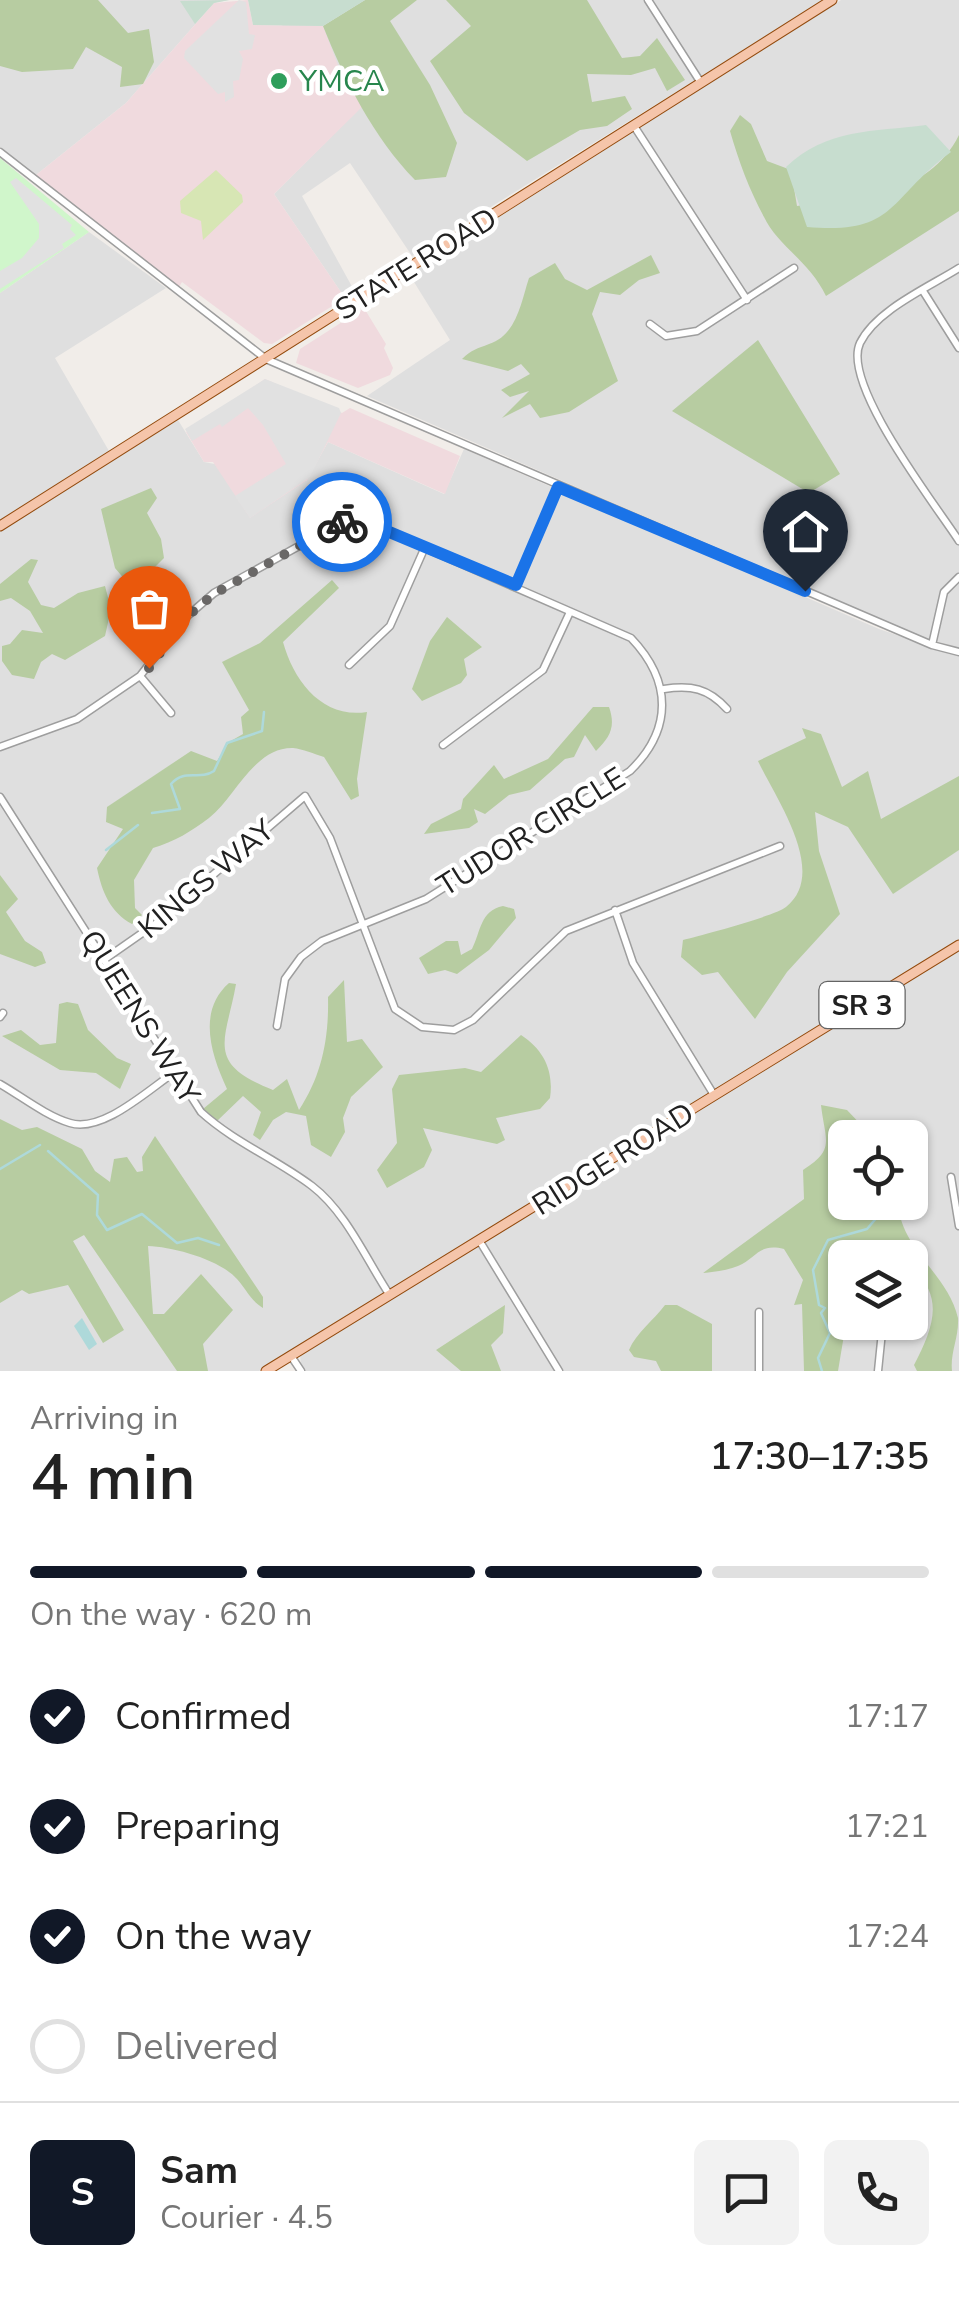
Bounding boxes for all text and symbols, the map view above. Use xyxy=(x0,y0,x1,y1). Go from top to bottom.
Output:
place label: YMCA xyxy=(298,61,385,102)
marker: YMCA xyxy=(268,70,290,92)
street label: STATE ROAD xyxy=(328,198,505,330)
courier xyxy=(292,472,392,572)
pin xyxy=(763,489,848,592)
icon: bike xyxy=(315,495,370,550)
icon: home xyxy=(778,504,833,559)
pin xyxy=(107,566,192,669)
icon: bag xyxy=(122,581,177,636)
street label: TUDOR CIRCLE xyxy=(429,758,633,907)
street label: KINGS WAY xyxy=(130,810,284,948)
street label: QUEENS WAY xyxy=(70,923,210,1113)
road number: SR 3 xyxy=(820,982,904,1028)
street label: RIDGE ROAD xyxy=(525,1093,702,1225)
map controls xyxy=(828,1120,928,1340)
button: locate xyxy=(828,1120,928,1220)
button: layers xyxy=(828,1240,928,1340)
text: Arriving in xyxy=(30,1397,178,1440)
text: 17:30–17:35 xyxy=(710,1431,929,1482)
text: 4 min xyxy=(30,1433,196,1522)
text: On the way · 620 m xyxy=(30,1593,312,1636)
icon: check xyxy=(30,1689,85,1744)
text: Confirmed xyxy=(115,1691,292,1742)
text: 17:17 xyxy=(845,1695,929,1738)
icon: check xyxy=(30,1799,85,1854)
text: Preparing xyxy=(115,1801,281,1852)
text: 17:21 xyxy=(845,1805,929,1848)
icon: check xyxy=(30,1909,85,1964)
text: On the way xyxy=(115,1911,311,1962)
text: 17:24 xyxy=(845,1915,929,1958)
text: Delivered xyxy=(115,2021,279,2072)
button: chat xyxy=(694,2140,799,2245)
button: phone xyxy=(824,2140,929,2245)
text: Sam xyxy=(160,2145,238,2196)
text: S xyxy=(71,2167,94,2218)
text: Courier · 4.5 xyxy=(160,2196,333,2239)

